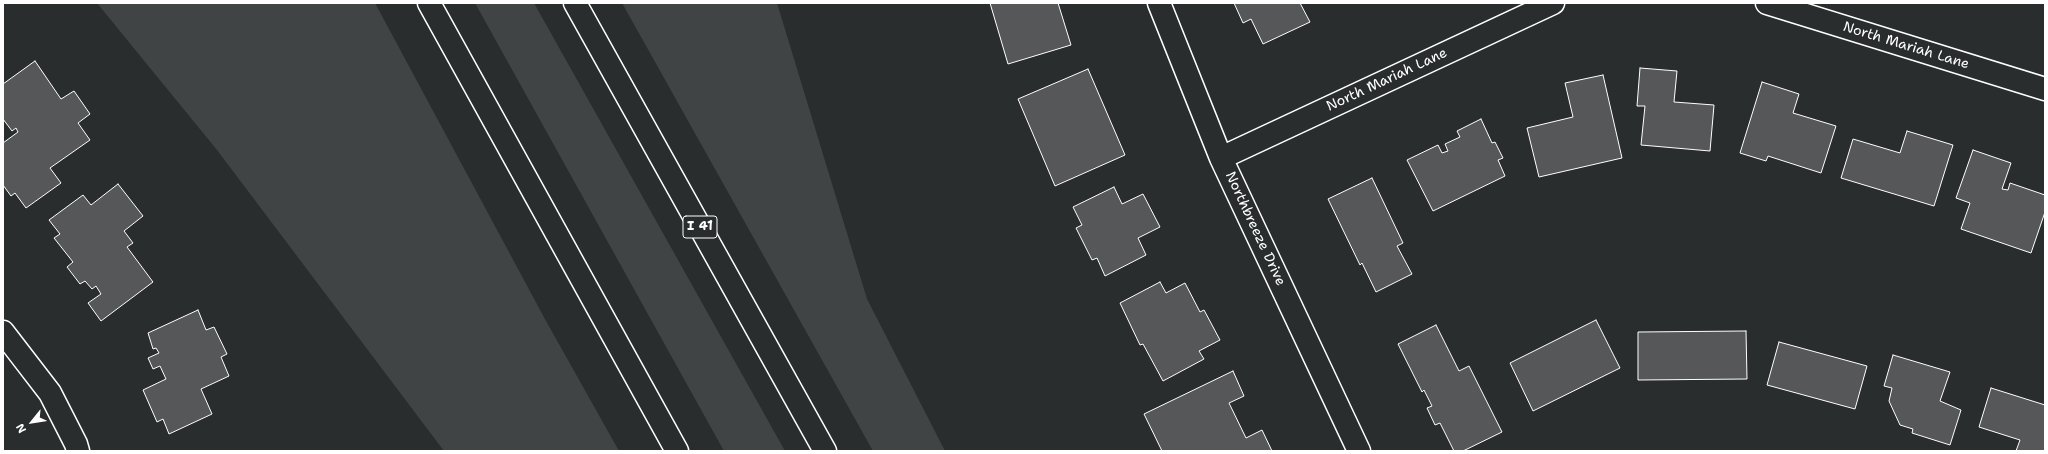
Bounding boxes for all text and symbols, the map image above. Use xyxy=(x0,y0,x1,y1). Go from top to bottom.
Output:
street label: North Mariah Lane xyxy=(1841,19,1971,73)
street label: North Mariah Lane xyxy=(1324,45,1450,115)
street label: Northbreeze Drive xyxy=(1221,169,1289,289)
road number: I 41 xyxy=(683,216,717,238)
north arrow xyxy=(12,402,52,442)
text: N xyxy=(12,421,30,436)

